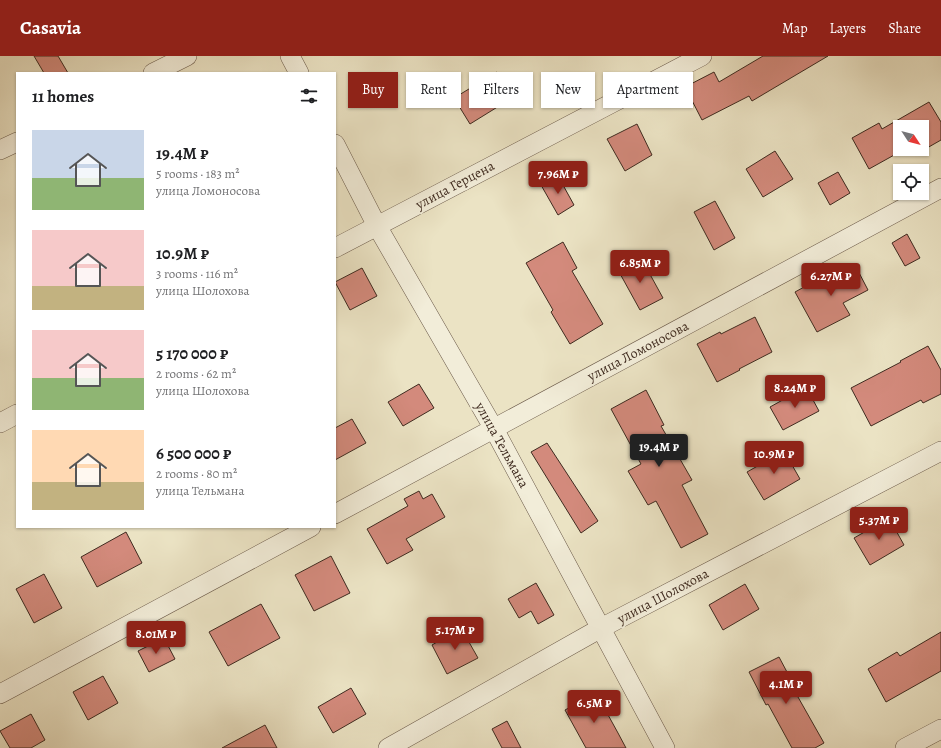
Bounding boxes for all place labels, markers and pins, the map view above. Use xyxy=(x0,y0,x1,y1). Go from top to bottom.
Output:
pin: 7.96M ₽ xyxy=(521,161,595,195)
pin: 6.85M ₽ xyxy=(603,250,677,284)
pin: 6.27M ₽ xyxy=(794,263,868,297)
pin: 8.24M ₽ xyxy=(758,375,832,409)
pin: 19.4M ₽ xyxy=(622,434,696,468)
pin: 10.9M ₽ xyxy=(737,441,811,475)
pin: 5.37M ₽ xyxy=(842,507,916,541)
pin: 5.17M ₽ xyxy=(418,617,492,651)
pin: 8.01M ₽ xyxy=(119,621,193,655)
pin: 4.1M ₽ xyxy=(753,671,819,705)
pin: 6.5M ₽ xyxy=(561,690,627,724)

